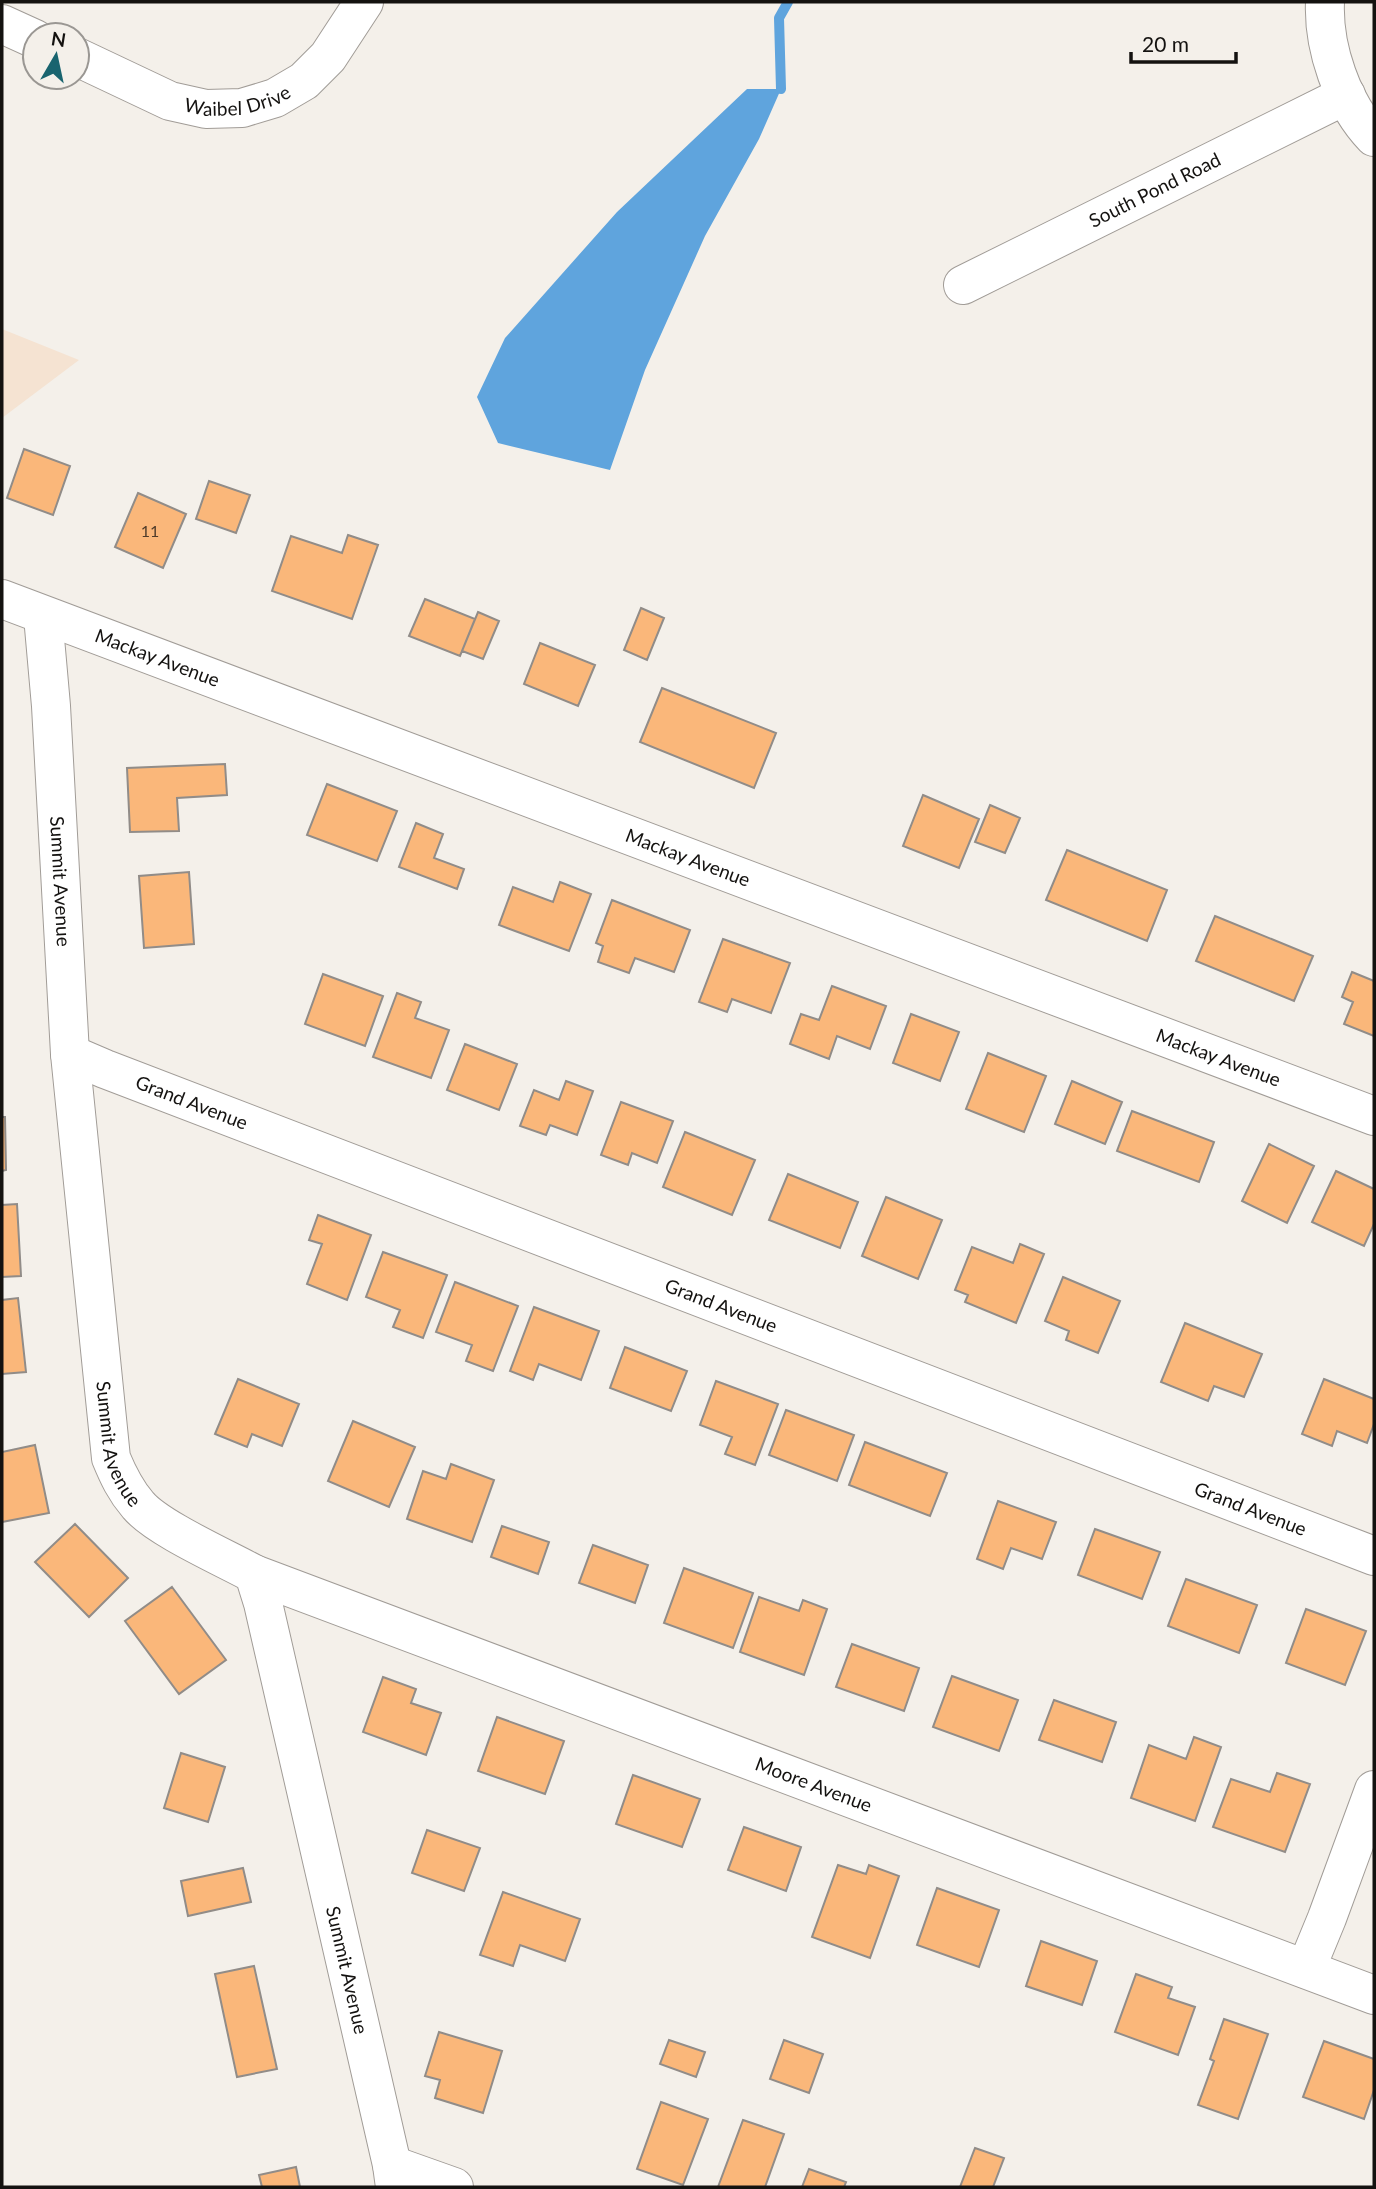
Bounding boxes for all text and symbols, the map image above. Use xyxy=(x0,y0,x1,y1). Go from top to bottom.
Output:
north arrow xyxy=(21,21,91,91)
scale bar xyxy=(1131,21,1236,65)
text: N xyxy=(50,26,68,51)
text: 20 m xyxy=(1142,31,1189,56)
street label: Waibel Drive xyxy=(182,80,294,120)
street label: South Pond Road xyxy=(1085,147,1224,232)
house number: 11 xyxy=(141,521,159,540)
street label: Mackay Avenue xyxy=(92,623,223,691)
street label: Summit Avenue xyxy=(46,816,76,947)
street label: Mackay Avenue xyxy=(623,823,754,891)
street label: Mackay Avenue xyxy=(1153,1023,1284,1091)
street label: Grand Avenue xyxy=(133,1070,251,1134)
street label: Grand Avenue xyxy=(662,1273,781,1337)
street label: Summit Avenue xyxy=(92,1380,147,1511)
street label: Grand Avenue xyxy=(1191,1476,1310,1540)
street label: Moore Avenue xyxy=(752,1752,875,1816)
street label: Summit Avenue xyxy=(322,1904,374,2036)

